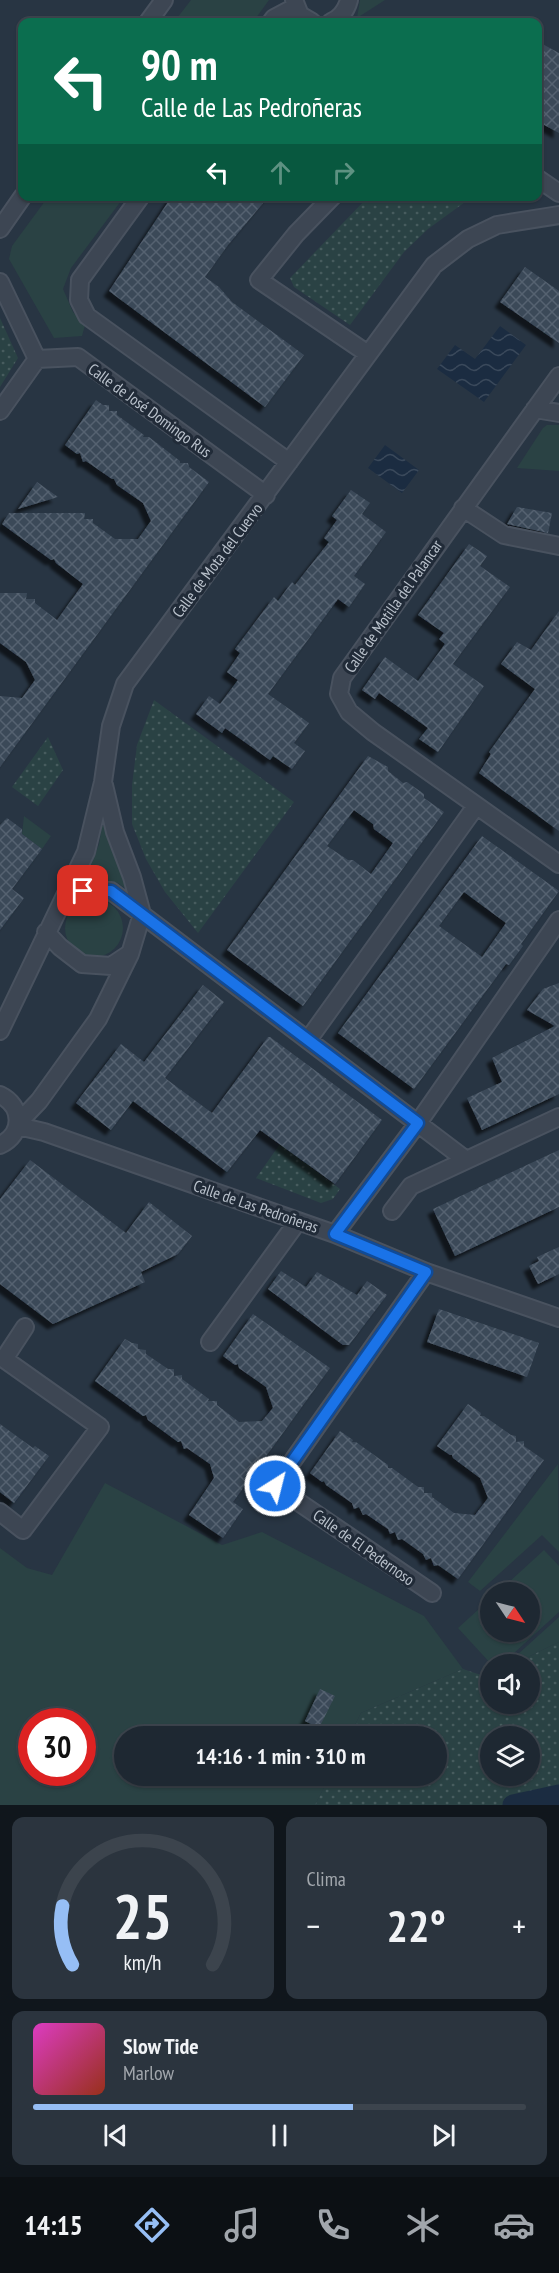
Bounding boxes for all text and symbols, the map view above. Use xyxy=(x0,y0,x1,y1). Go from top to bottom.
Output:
text: 90 m xyxy=(141,37,218,92)
icon: left xyxy=(42,42,120,120)
text: Calle de Las Pedroñeras xyxy=(141,90,362,124)
icon: left xyxy=(201,156,234,189)
icon: ahead xyxy=(264,156,297,189)
icon: right xyxy=(327,156,360,189)
street label: Calle de José Domingo Rus xyxy=(84,359,216,461)
street label: Calle de Mota del Cuervo xyxy=(167,499,267,621)
street label: Calle de Motilla del Palancar xyxy=(340,535,447,676)
pin xyxy=(57,865,108,916)
icon: arrive xyxy=(66,874,99,907)
street label: Calle de Las Pedroñeras xyxy=(191,1175,321,1237)
position arrow xyxy=(243,1454,307,1518)
street label: Calle de El Pedernoso xyxy=(309,1505,419,1589)
north arrow xyxy=(480,1582,540,1642)
map controls xyxy=(480,1582,540,1786)
button: sound xyxy=(480,1654,540,1714)
speed limit sign: 30 xyxy=(18,1708,96,1786)
button: layers xyxy=(480,1726,540,1786)
text: 14:16 · 1 min · 310 m xyxy=(195,1742,366,1770)
text: Clima xyxy=(307,1866,346,1892)
text: 25 xyxy=(113,1875,173,1956)
text: 22° xyxy=(387,1896,446,1954)
text: − xyxy=(307,1904,320,1947)
text: + xyxy=(512,1904,526,1947)
text: km/h xyxy=(124,1948,162,1976)
text: Slow Tide xyxy=(123,2032,199,2060)
text: Marlow xyxy=(123,2060,174,2086)
icon: previous xyxy=(99,2119,132,2152)
icon: pause xyxy=(263,2119,296,2152)
icon: next xyxy=(427,2119,460,2152)
icon: directions xyxy=(131,2204,173,2246)
icon: music xyxy=(221,2204,263,2246)
icon: phone xyxy=(312,2204,354,2246)
icon: climate xyxy=(402,2204,444,2246)
icon: car xyxy=(493,2204,535,2246)
text: 14:15 xyxy=(24,2208,83,2242)

